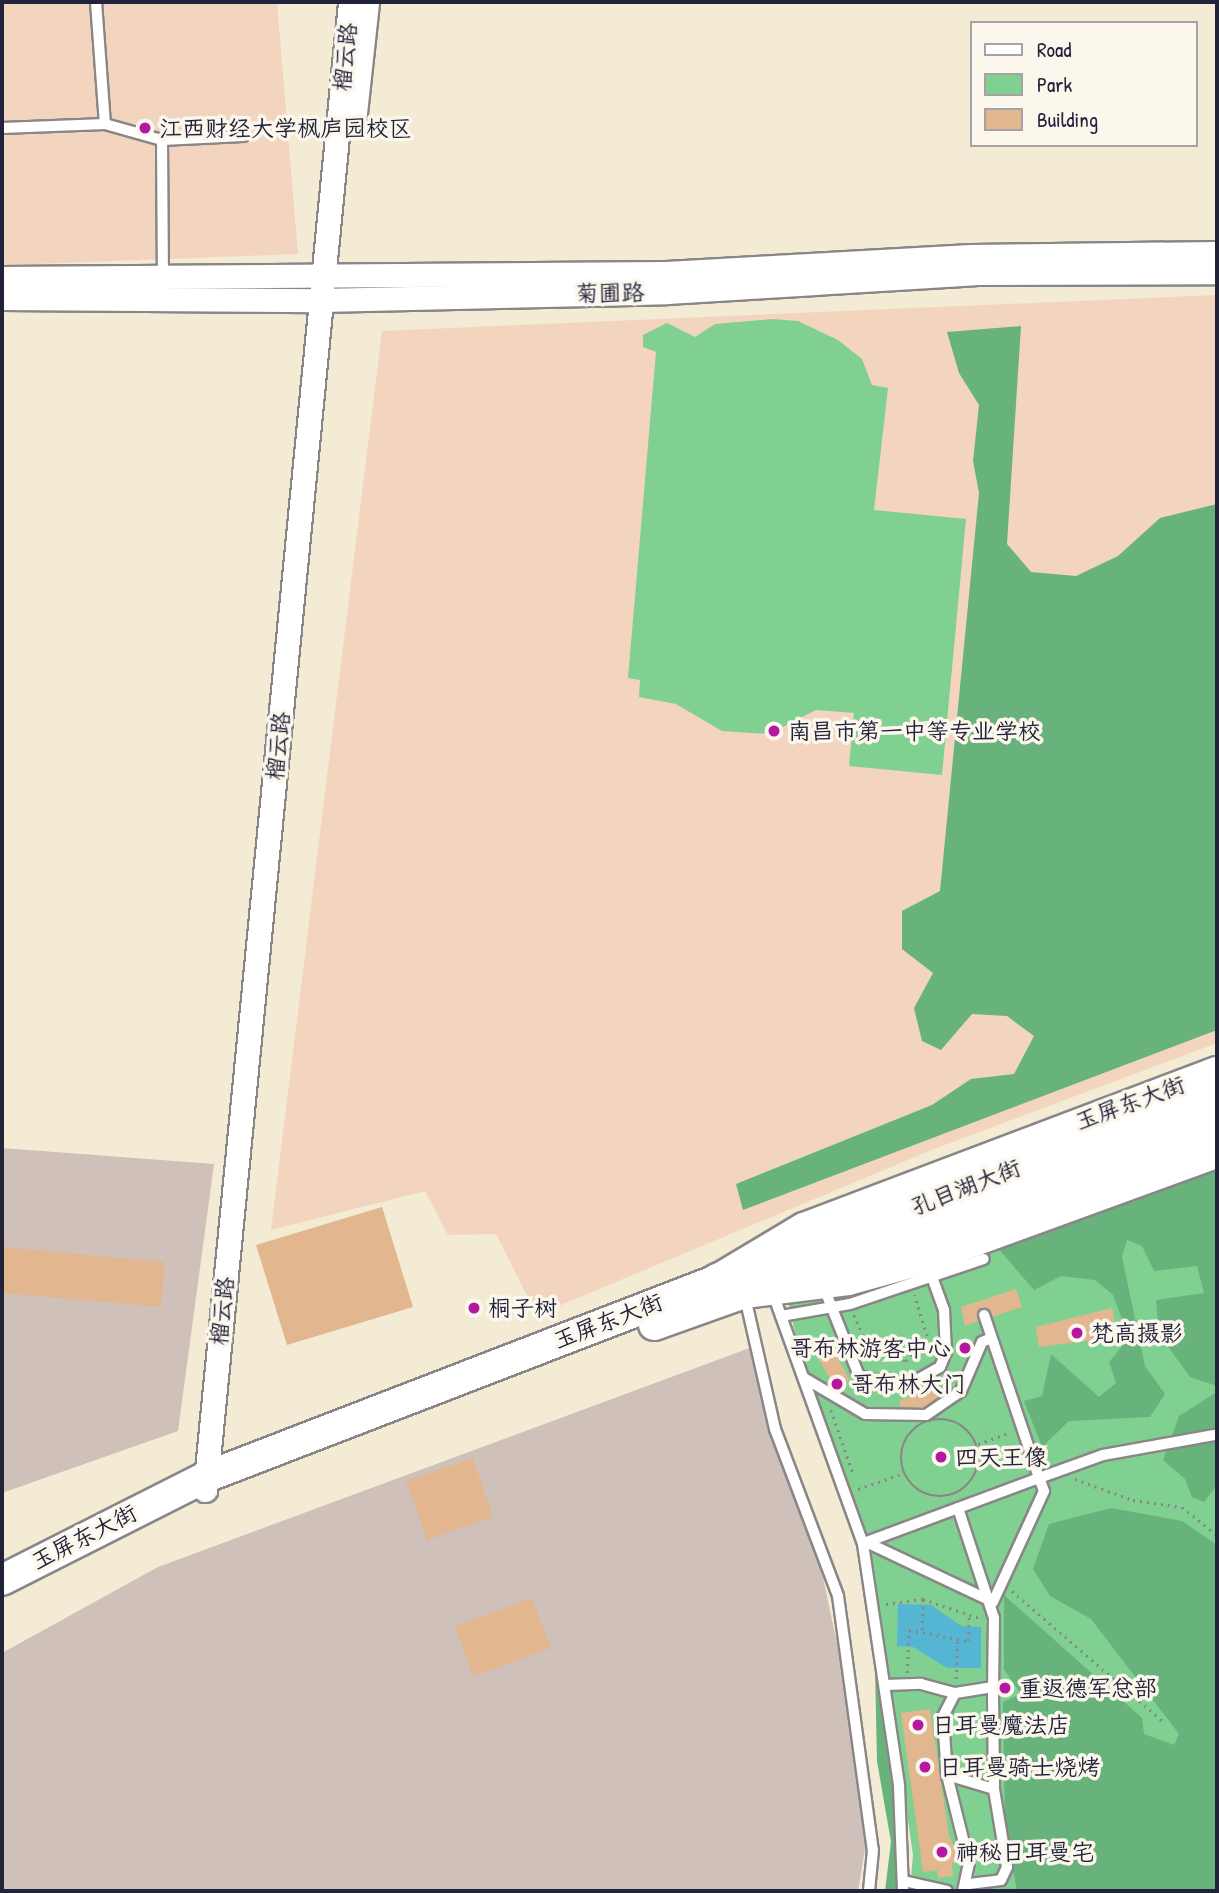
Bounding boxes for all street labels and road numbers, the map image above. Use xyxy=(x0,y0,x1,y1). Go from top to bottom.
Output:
street label: 榴云路 xyxy=(328,21,362,93)
street label: 菊圃路 xyxy=(575,279,645,307)
street label: 榴云路 xyxy=(261,710,295,782)
street label: 玉屏东大街 xyxy=(1071,1070,1189,1136)
street label: 孔目湖大街 xyxy=(907,1154,1025,1220)
street label: 榴云路 xyxy=(205,1275,239,1347)
street label: 玉屏东大街 xyxy=(549,1288,667,1354)
street label: 玉屏东大街 xyxy=(27,1499,141,1575)

